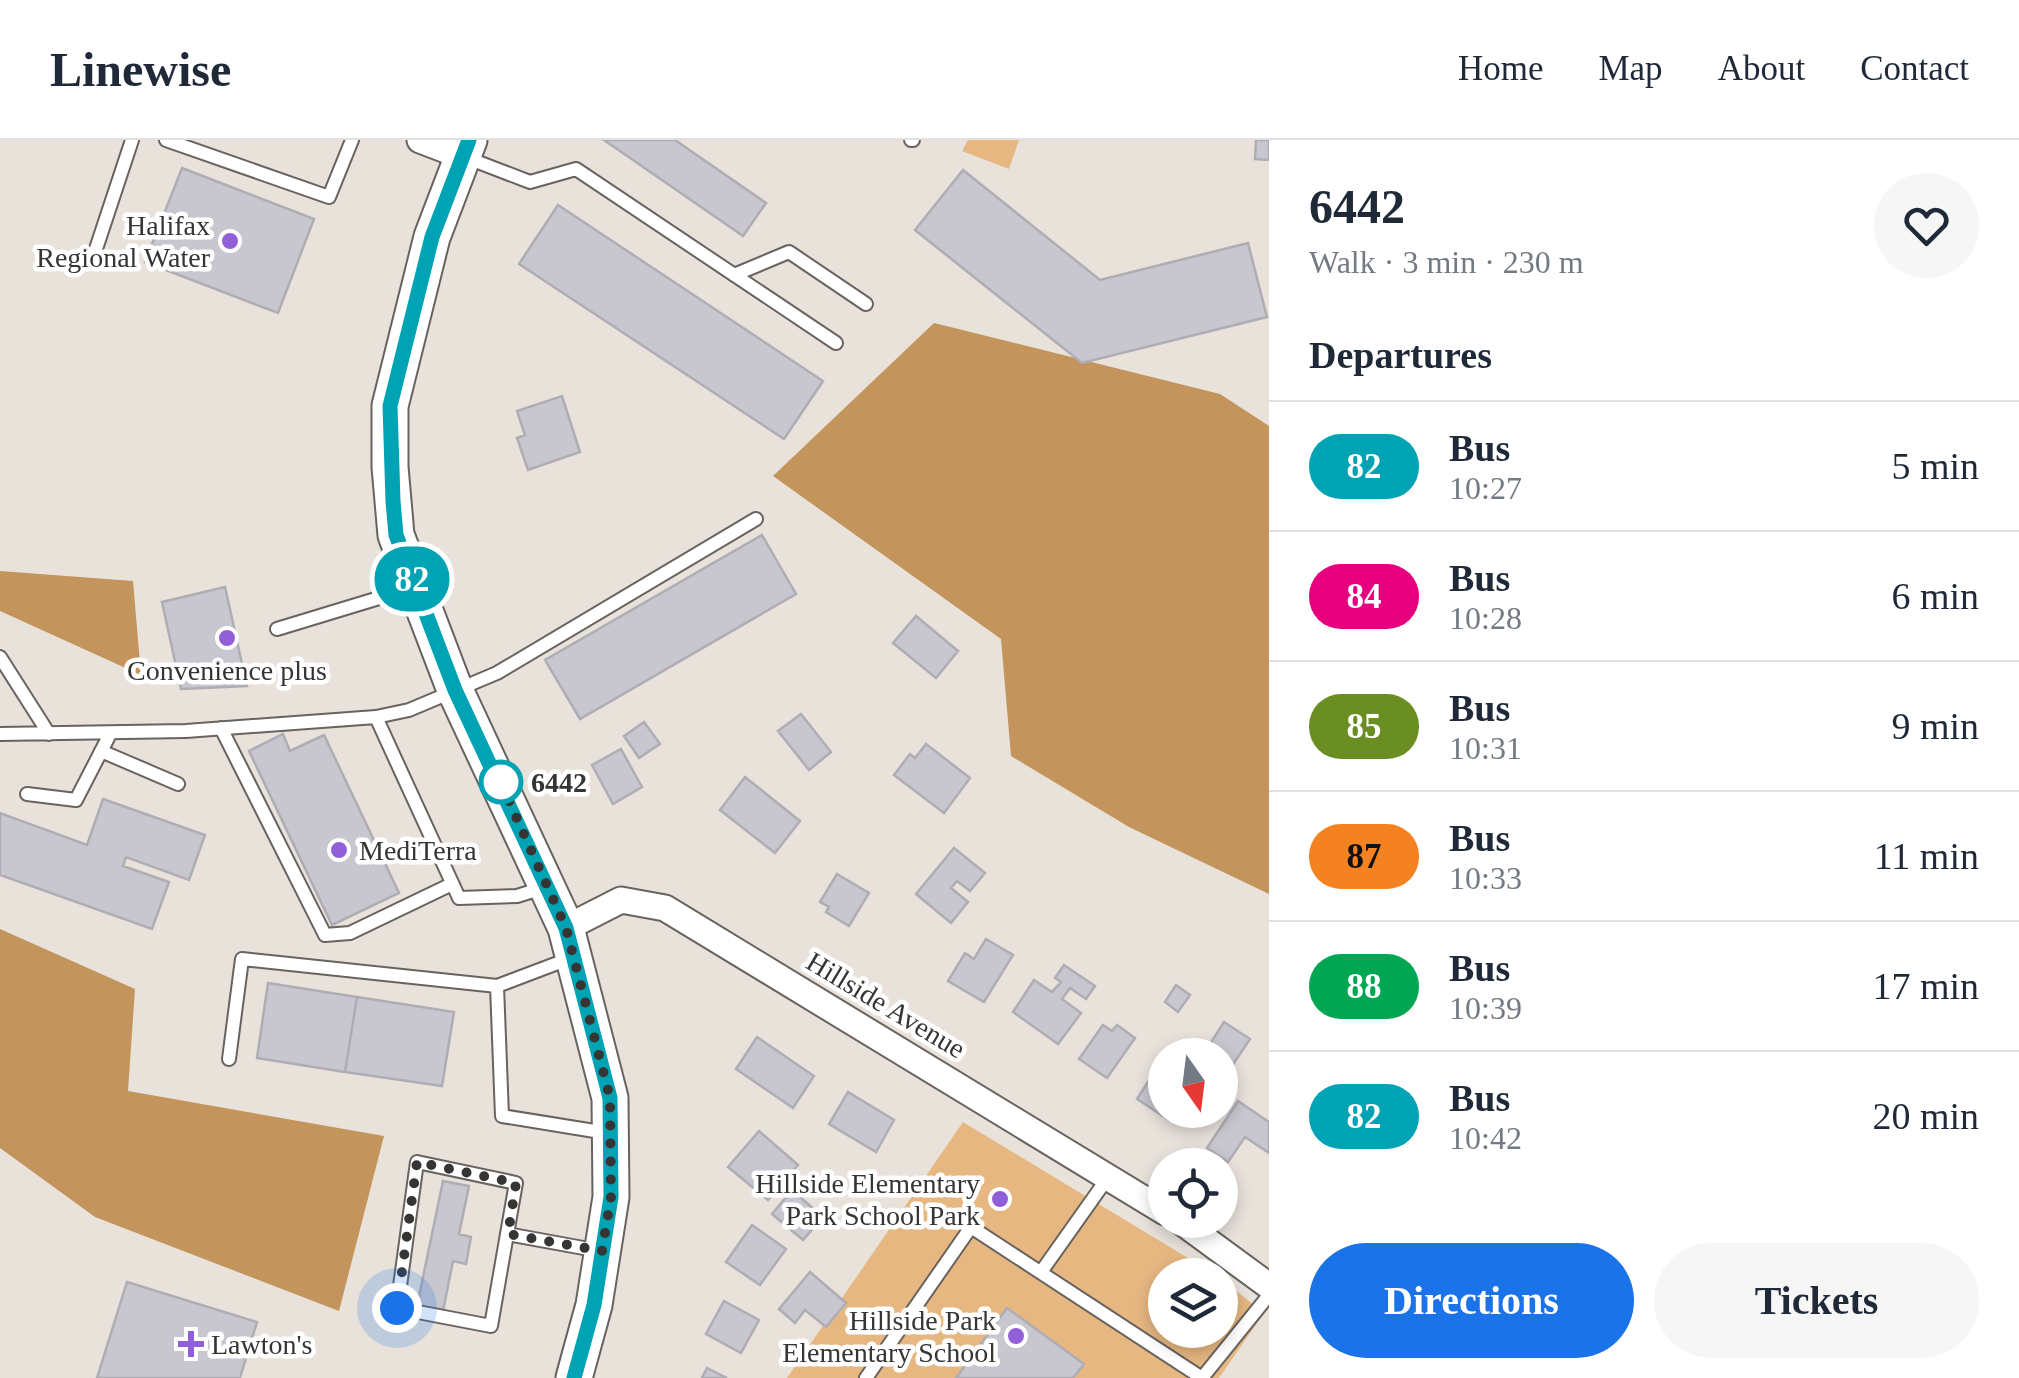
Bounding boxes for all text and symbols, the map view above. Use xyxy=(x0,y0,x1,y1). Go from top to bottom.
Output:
text: Linewise xyxy=(50,43,231,96)
text: Home xyxy=(1458,49,1543,88)
text: Map xyxy=(1598,49,1663,88)
text: About xyxy=(1718,49,1805,88)
text: Contact xyxy=(1860,49,1969,88)
button: heart xyxy=(1874,173,1979,278)
text: 6442 xyxy=(1309,180,1405,233)
place label: Halifax Regional Water xyxy=(36,210,211,273)
marker: Halifax Regional Water xyxy=(219,230,241,252)
text: Walk · 3 min · 230 m xyxy=(1309,244,1584,280)
text: Departures xyxy=(1309,334,1492,376)
text: Bus xyxy=(1449,427,1510,469)
text: 5 min xyxy=(1891,445,1979,487)
text: 82 xyxy=(1347,447,1382,486)
text: 10:27 xyxy=(1449,470,1522,506)
line badge: 82 xyxy=(367,546,457,612)
text: Bus xyxy=(1449,557,1510,599)
text: 82 xyxy=(395,560,430,599)
text: 6 min xyxy=(1891,575,1979,617)
text: 84 xyxy=(1347,577,1382,616)
text: 10:28 xyxy=(1449,600,1522,636)
marker: Convenience plus xyxy=(216,627,238,649)
place label: Convenience plus xyxy=(127,655,327,686)
text: Bus xyxy=(1449,687,1510,729)
text: 9 min xyxy=(1891,705,1979,747)
text: 85 xyxy=(1347,707,1382,746)
text: 10:31 xyxy=(1449,730,1522,766)
marker: 6442 xyxy=(480,761,522,803)
place label: 6442 xyxy=(531,767,587,798)
text: Bus xyxy=(1449,817,1510,859)
place label: MediTerra xyxy=(359,835,477,866)
text: 11 min xyxy=(1874,835,1979,877)
text: 87 xyxy=(1347,837,1382,876)
marker: MediTerra xyxy=(328,839,350,861)
text: 10:33 xyxy=(1449,860,1522,896)
street label: Hillside Avenue xyxy=(801,946,971,1064)
text: Bus xyxy=(1449,947,1510,989)
text: 17 min xyxy=(1872,965,1979,1007)
text: 88 xyxy=(1347,967,1382,1006)
text: 10:39 xyxy=(1449,990,1522,1026)
north arrow xyxy=(1148,1038,1238,1128)
map controls xyxy=(1148,1038,1238,1348)
text: Bus xyxy=(1449,1077,1510,1119)
text: 20 min xyxy=(1872,1095,1979,1137)
text: 82 xyxy=(1347,1097,1382,1136)
text: 10:42 xyxy=(1449,1120,1522,1156)
button: locate xyxy=(1148,1148,1238,1238)
place label: Hillside Elementary Park School Park xyxy=(755,1168,980,1231)
marker: Hillside Elementary Park School Park xyxy=(989,1188,1011,1210)
button: Directions xyxy=(1309,1243,1634,1358)
button: Tickets xyxy=(1654,1243,1979,1358)
button: layers xyxy=(1148,1258,1238,1348)
your location xyxy=(372,1283,422,1333)
place label: Hillside Park Elementary School xyxy=(782,1305,996,1368)
marker: Hillside Park Elementary School xyxy=(1005,1325,1027,1347)
place label: Lawton's xyxy=(211,1329,312,1360)
marker: Lawton's xyxy=(180,1333,202,1355)

